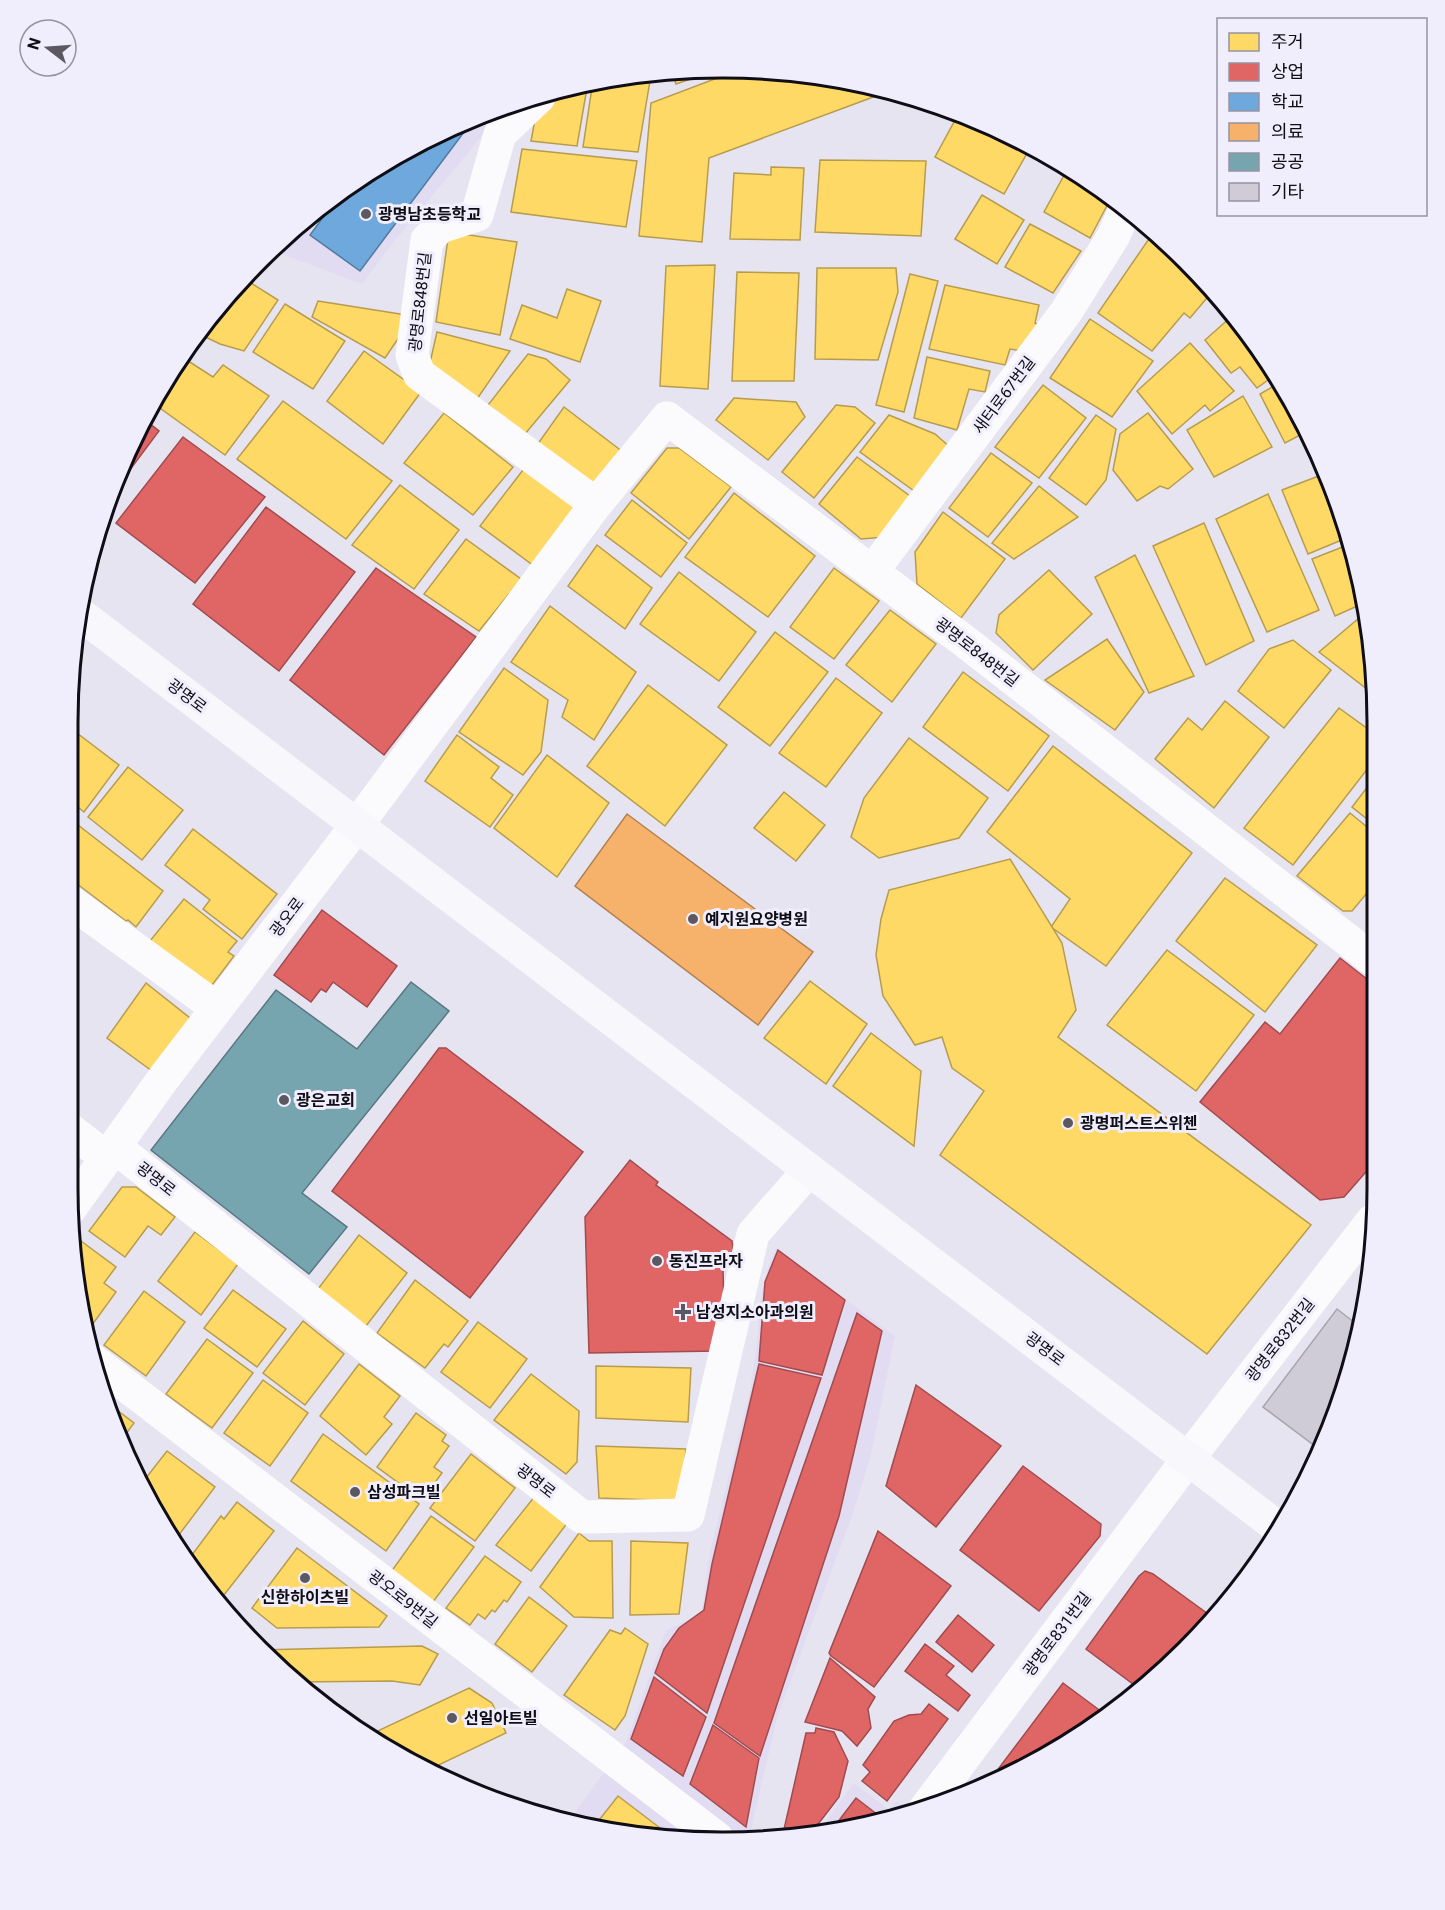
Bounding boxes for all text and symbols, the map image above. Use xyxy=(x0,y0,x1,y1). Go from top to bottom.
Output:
north arrow xyxy=(18,18,78,78)
legend xyxy=(1217,18,1427,216)
text: 주거 xyxy=(1271,31,1304,52)
text: N xyxy=(23,36,45,52)
text: 상업 xyxy=(1271,61,1304,82)
text: 학교 xyxy=(1271,91,1304,112)
text: 의료 xyxy=(1271,121,1304,142)
text: 공공 xyxy=(1271,151,1304,172)
text: 기타 xyxy=(1271,181,1305,202)
place label: 광명남초등학교 xyxy=(378,205,481,224)
marker: 광명남초등학교 xyxy=(359,207,373,221)
street label: 광명로848번길 xyxy=(405,251,435,353)
street label: 새터로67번길 xyxy=(969,353,1039,437)
street label: 광명로848번길 xyxy=(932,614,1022,690)
street label: 광명로 xyxy=(164,675,211,717)
street label: 광오로 xyxy=(266,893,308,940)
place label: 예지원요양병원 xyxy=(705,910,808,929)
marker: 예지원요양병원 xyxy=(686,912,700,926)
place label: 광은교회 xyxy=(296,1091,355,1110)
marker: 광은교회 xyxy=(277,1093,291,1107)
place label: 광명퍼스트스위첸 xyxy=(1080,1114,1198,1133)
marker: 광명퍼스트스위첸 xyxy=(1061,1116,1075,1130)
street label: 광명로 xyxy=(133,1158,179,1200)
place label: 동진프라자 xyxy=(669,1252,743,1271)
marker: 동진프라자 xyxy=(650,1254,664,1268)
street label: 광명로832번길 xyxy=(1242,1295,1318,1385)
marker: 남성지소아과의원 xyxy=(674,1303,692,1321)
place label: 남성지소아과의원 xyxy=(696,1303,814,1322)
street label: 광명로 xyxy=(1022,1328,1069,1370)
street label: 광명로 xyxy=(513,1460,559,1502)
place label: 삼성파크빌 xyxy=(367,1483,441,1502)
marker: 삼성파크빌 xyxy=(348,1485,362,1499)
street label: 광오로9번길 xyxy=(365,1566,441,1632)
marker: 신한하이츠빌 xyxy=(298,1571,312,1585)
place label: 신한하이츠빌 xyxy=(261,1588,349,1607)
street label: 광명로831번길 xyxy=(1019,1588,1095,1680)
place label: 선일아트빌 xyxy=(464,1709,538,1728)
marker: 선일아트빌 xyxy=(445,1711,459,1725)

